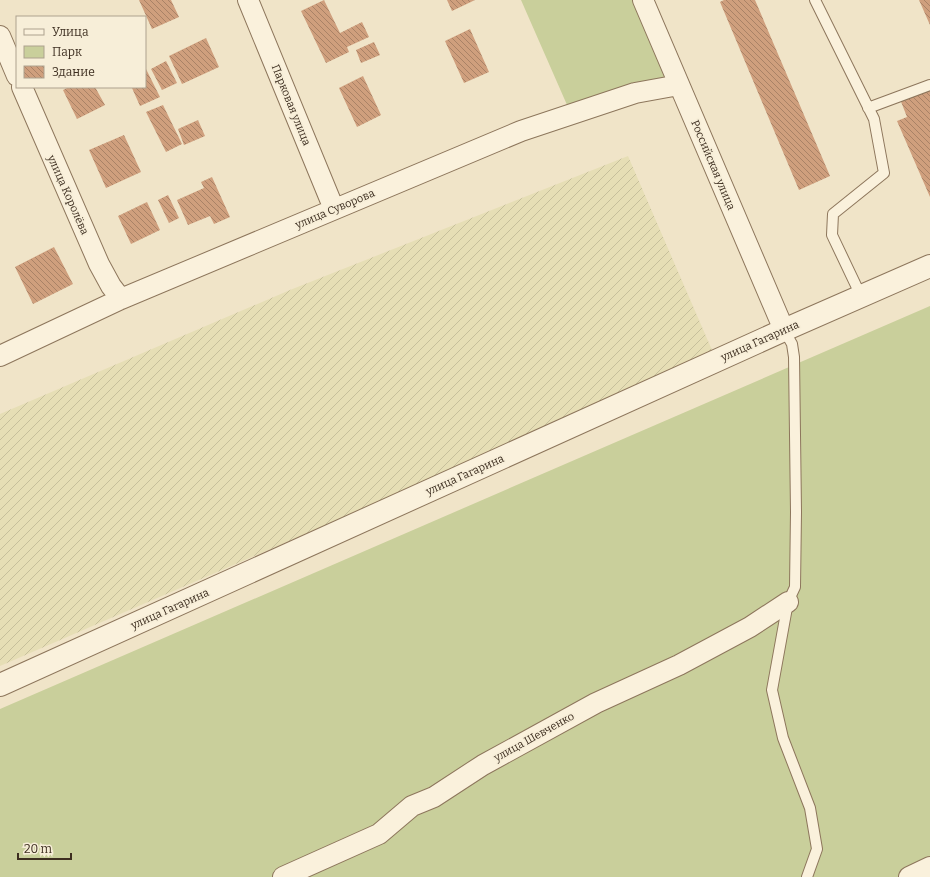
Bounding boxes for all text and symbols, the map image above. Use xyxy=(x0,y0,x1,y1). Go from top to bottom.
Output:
legend xyxy=(16,16,146,88)
text: Улица xyxy=(52,25,89,39)
text: Парк xyxy=(52,45,82,59)
street label: Парковая улица xyxy=(269,63,313,147)
text: Здание xyxy=(52,65,95,79)
street label: Российская улица xyxy=(688,118,738,212)
street label: улица Королёва xyxy=(44,152,91,237)
street label: улица Суворова xyxy=(292,186,377,232)
street label: улица Гагарина xyxy=(718,318,801,364)
street label: улица Гагарина xyxy=(423,452,506,498)
street label: улица Гагарина xyxy=(128,586,211,632)
street label: улица Шевченко xyxy=(491,710,576,765)
scale bar xyxy=(18,835,71,861)
text: 20 m xyxy=(24,842,53,856)

